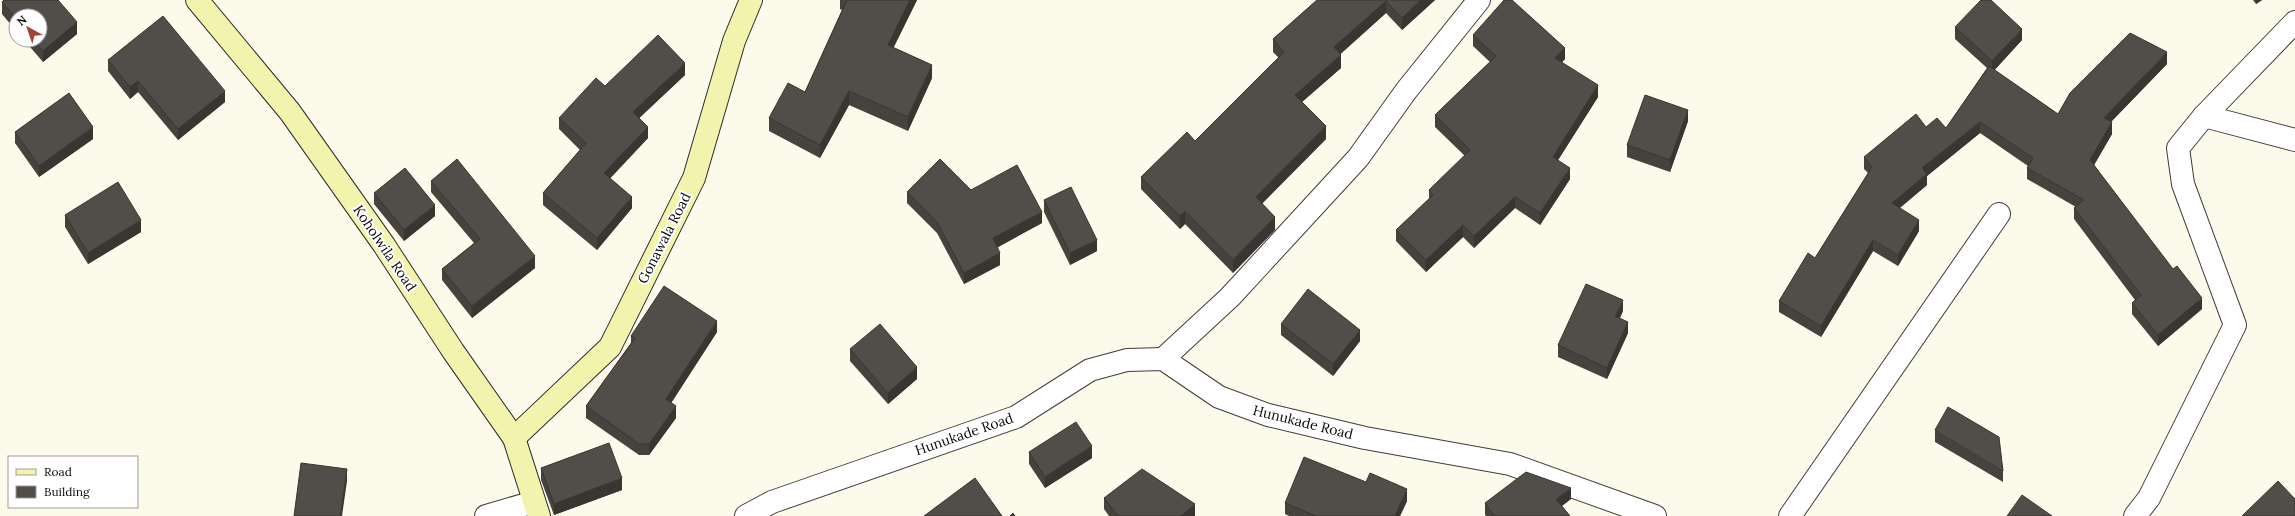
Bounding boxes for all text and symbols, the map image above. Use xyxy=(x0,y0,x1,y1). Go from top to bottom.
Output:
north arrow xyxy=(8,8,48,48)
text: N xyxy=(14,12,30,28)
street label: Gonawala Road xyxy=(633,189,695,287)
street label: Koholwila Road xyxy=(350,201,420,295)
street label: Hunukade Road xyxy=(1251,401,1355,443)
street label: Hunukade Road xyxy=(913,409,1015,459)
legend xyxy=(8,456,138,508)
text: Road xyxy=(44,464,72,479)
text: Building xyxy=(44,484,90,499)

